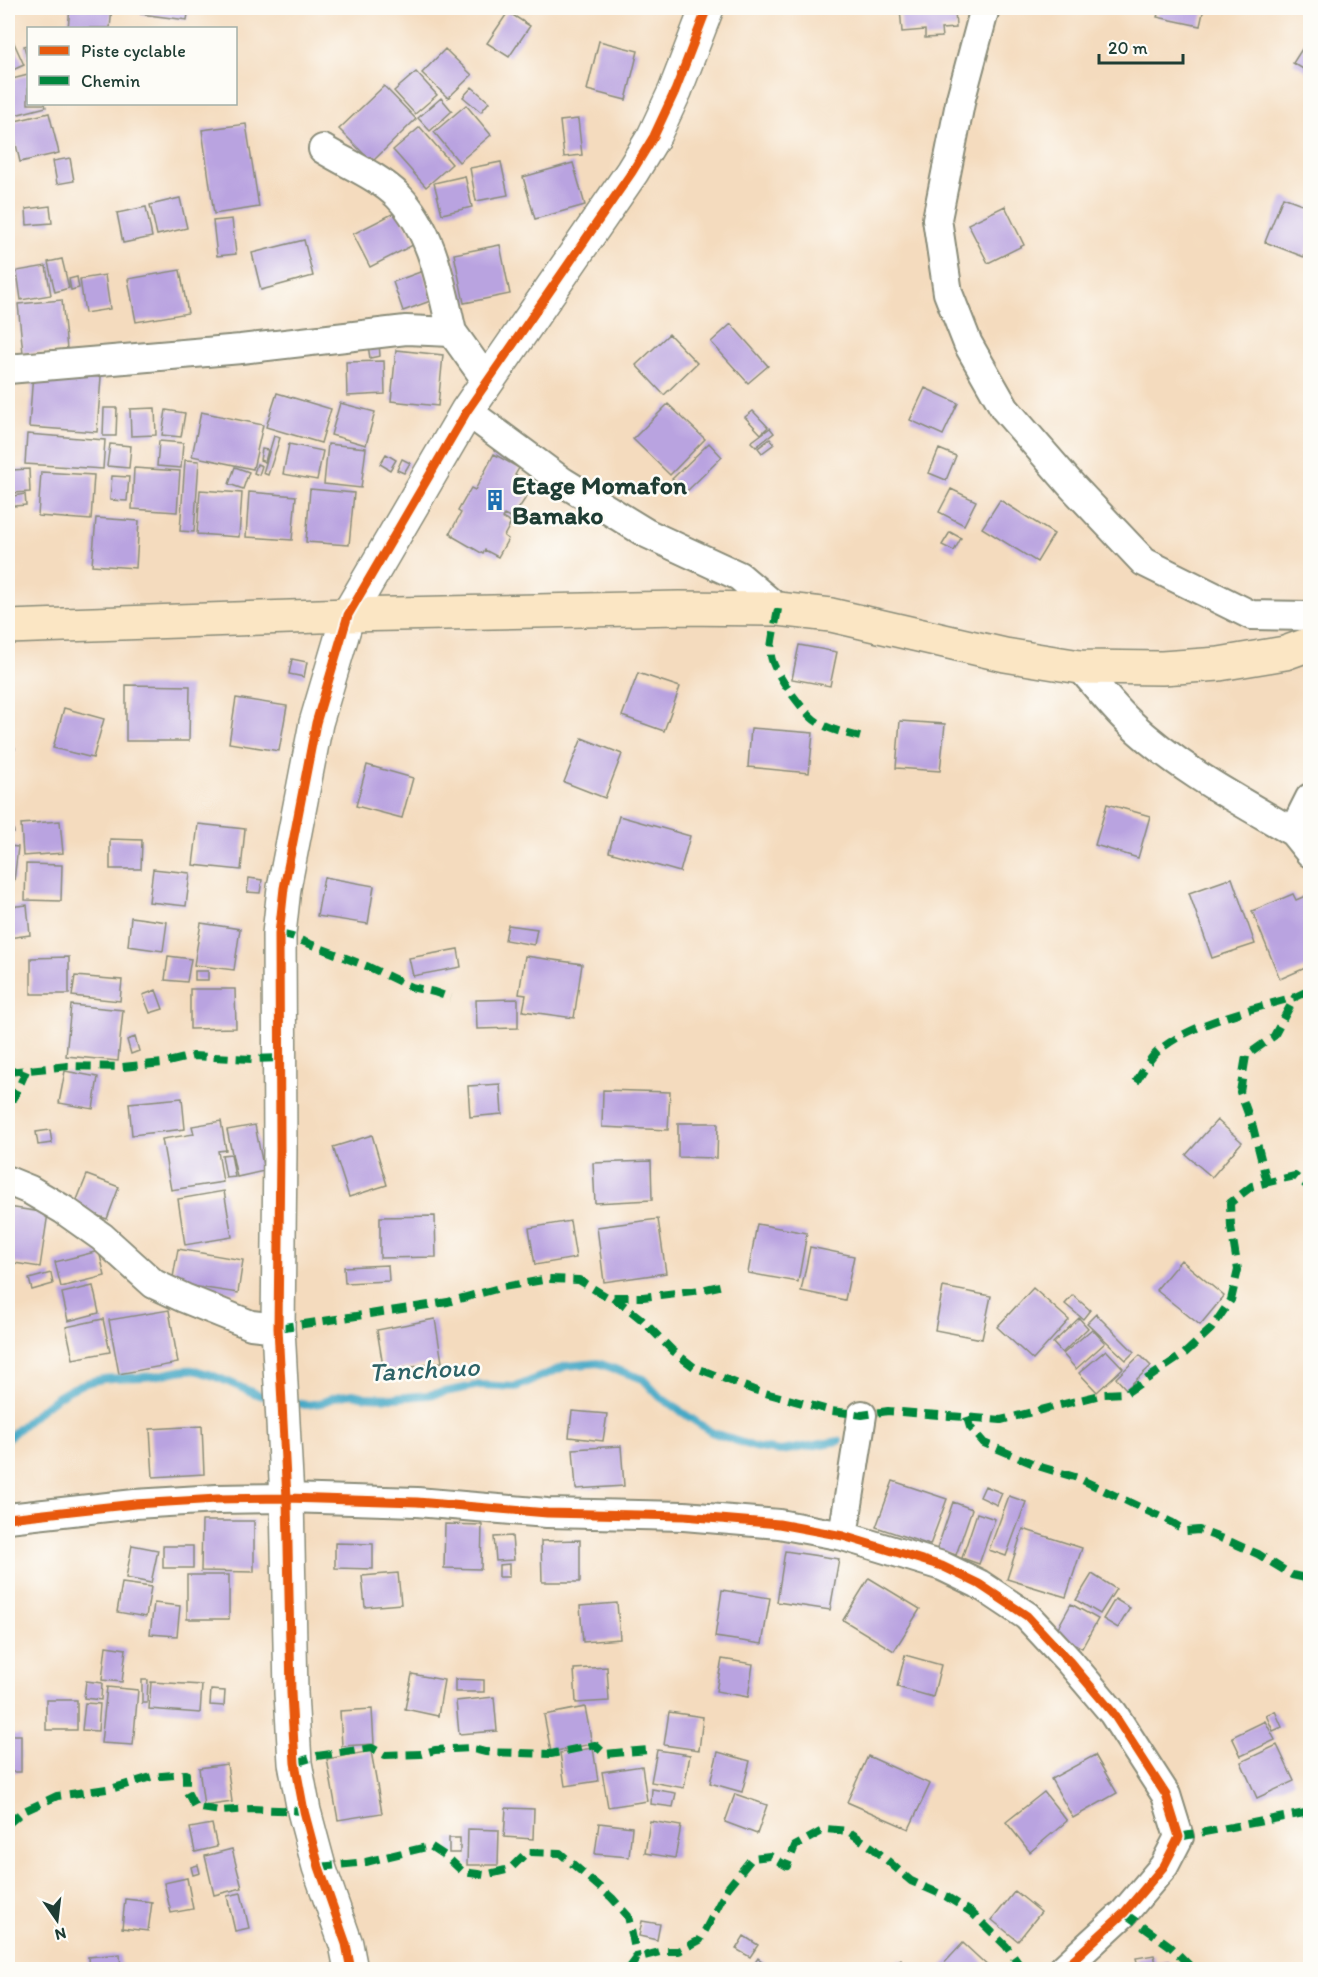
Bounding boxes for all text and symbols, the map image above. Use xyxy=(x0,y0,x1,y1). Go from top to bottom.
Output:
legend xyxy=(27,27,237,105)
scale bar xyxy=(1099,27,1183,65)
text: 20 m xyxy=(1108,37,1148,59)
text: Piste cyclable xyxy=(81,40,186,62)
text: Chemin xyxy=(81,70,140,92)
place label: Etage Momafon Bamako xyxy=(512,469,687,531)
building icon: Etage Momafon Bamako xyxy=(483,488,507,512)
water label: Tanchouo xyxy=(368,1350,481,1388)
north arrow xyxy=(27,1890,87,1950)
text: N xyxy=(53,1924,68,1945)

